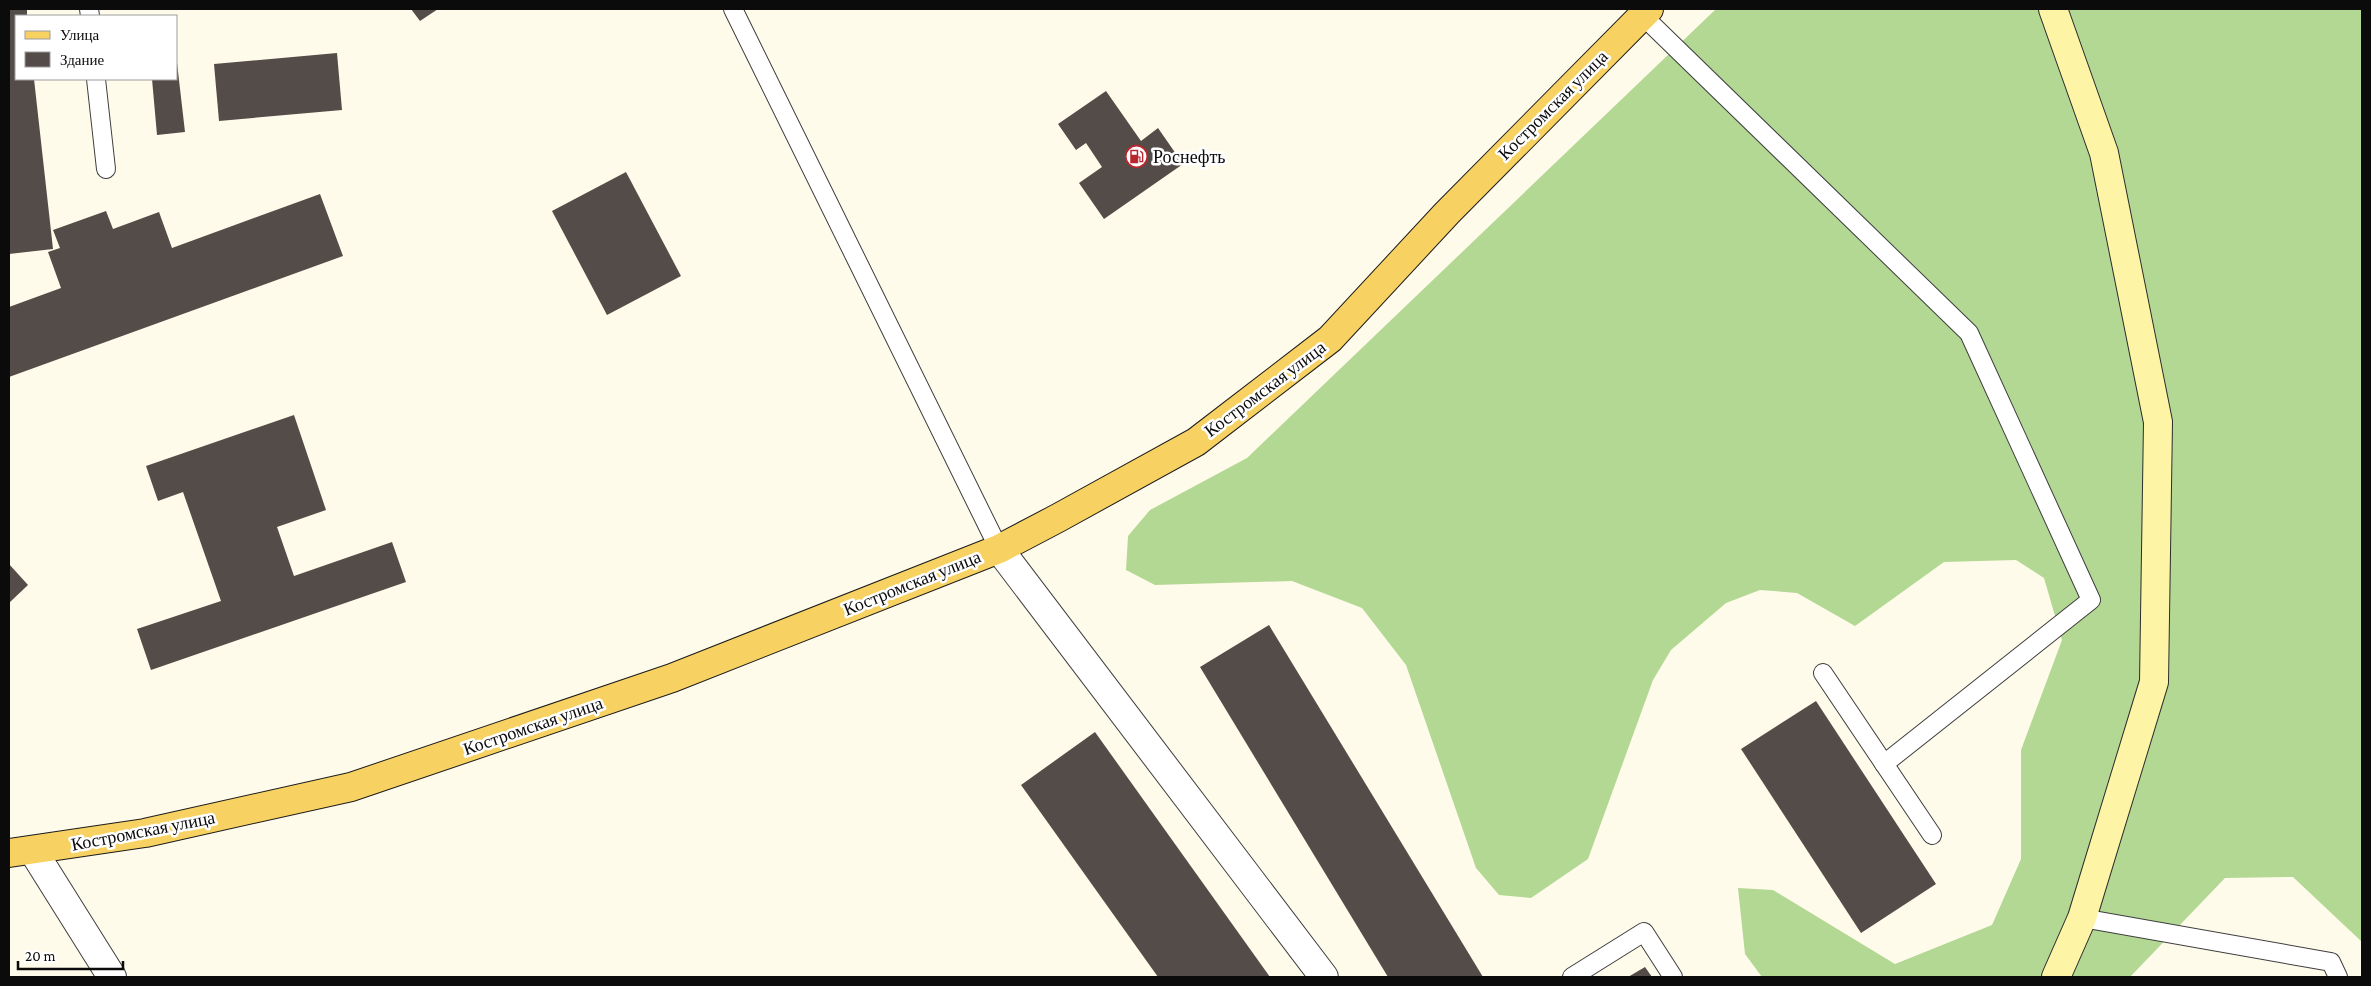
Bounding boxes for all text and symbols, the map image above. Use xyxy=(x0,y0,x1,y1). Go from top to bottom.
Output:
legend xyxy=(15,15,178,80)
text: Улица xyxy=(60,27,99,43)
street label: Костромская улица xyxy=(1494,46,1612,164)
text: Здание xyxy=(60,52,104,68)
fuel station icon: Роснефть xyxy=(1125,145,1149,169)
place label: Роснефть xyxy=(1153,147,1226,167)
street label: Костромская улица xyxy=(1201,337,1329,441)
street label: Костромская улица xyxy=(840,546,984,620)
street label: Костромская улица xyxy=(461,693,605,759)
street label: Костромская улица xyxy=(69,807,217,855)
scale bar xyxy=(18,938,122,970)
text: 20 m xyxy=(25,948,56,964)

